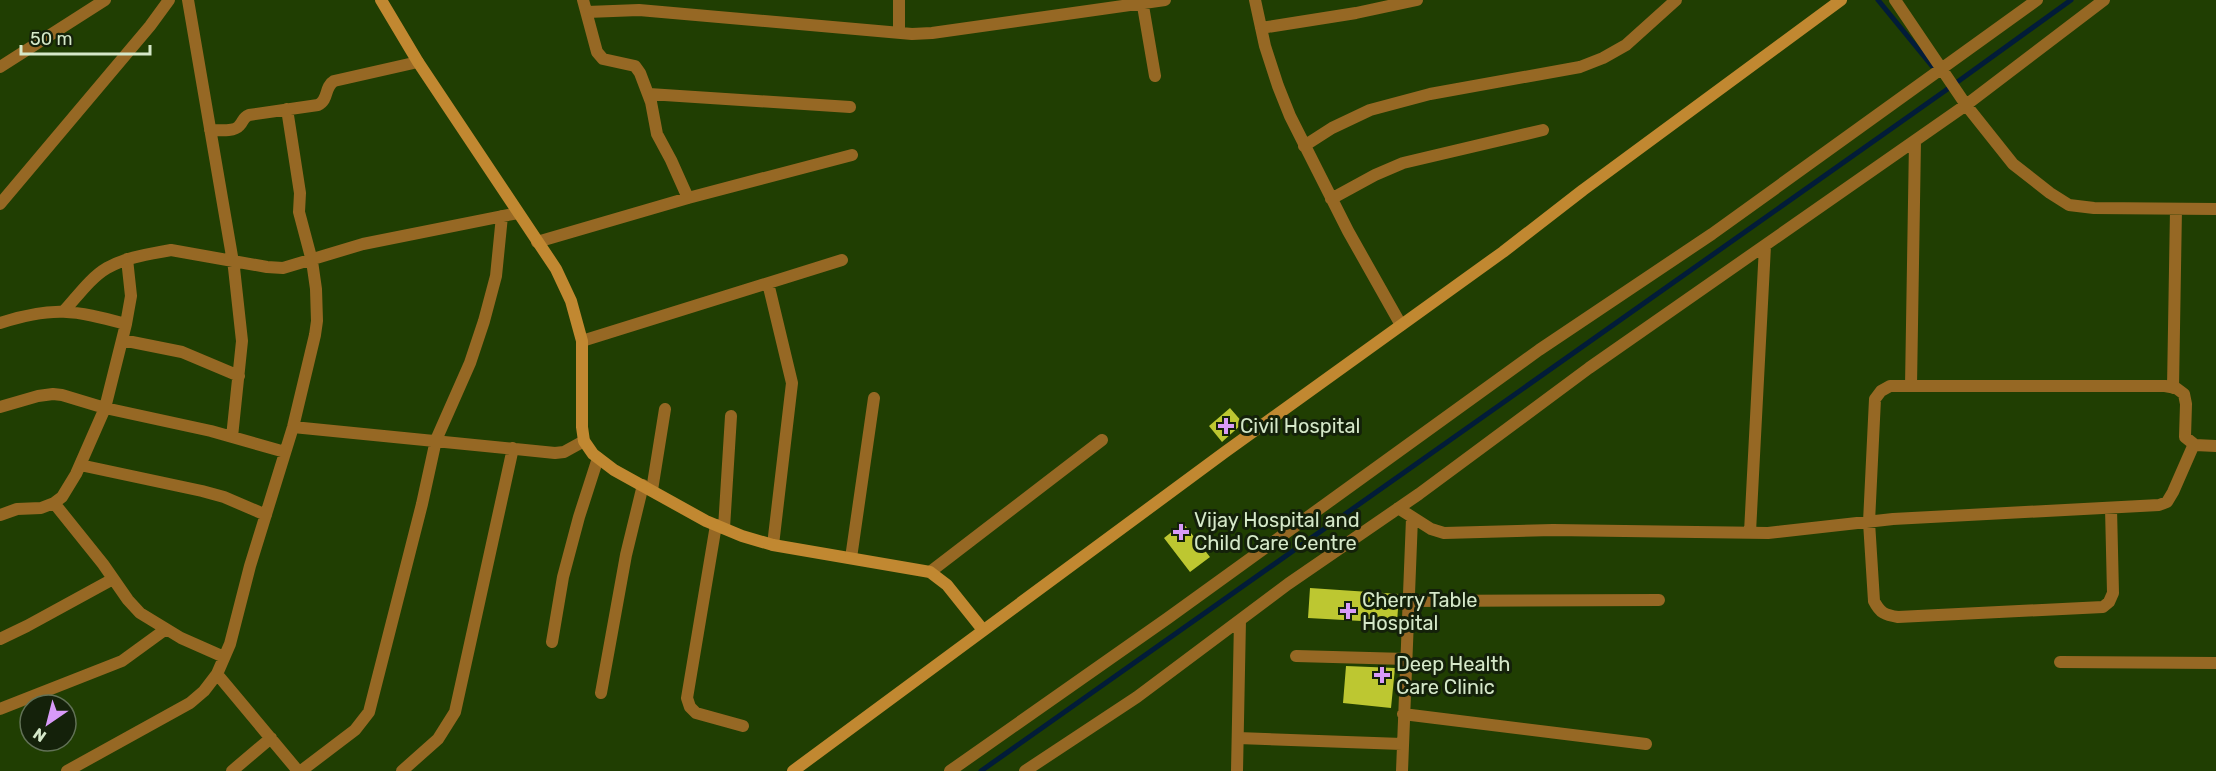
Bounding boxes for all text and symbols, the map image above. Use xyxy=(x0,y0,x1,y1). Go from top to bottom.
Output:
scale bar xyxy=(21,18,150,56)
text: 50 m xyxy=(30,28,73,50)
place label: Civil Hospital xyxy=(1240,414,1360,438)
marker: Civil Hospital xyxy=(1217,417,1235,435)
place label: Vijay Hospital and Child Care Centre xyxy=(1194,508,1360,555)
marker: Vijay Hospital and Child Care Centre xyxy=(1172,523,1190,541)
place label: Cherry Table Hospital xyxy=(1362,588,1478,635)
marker: Cherry Table Hospital xyxy=(1339,602,1357,620)
place label: Deep Health Care Clinic xyxy=(1396,652,1510,699)
marker: Deep Health Care Clinic xyxy=(1373,666,1391,684)
north arrow xyxy=(18,693,78,753)
text: N xyxy=(30,724,50,746)

